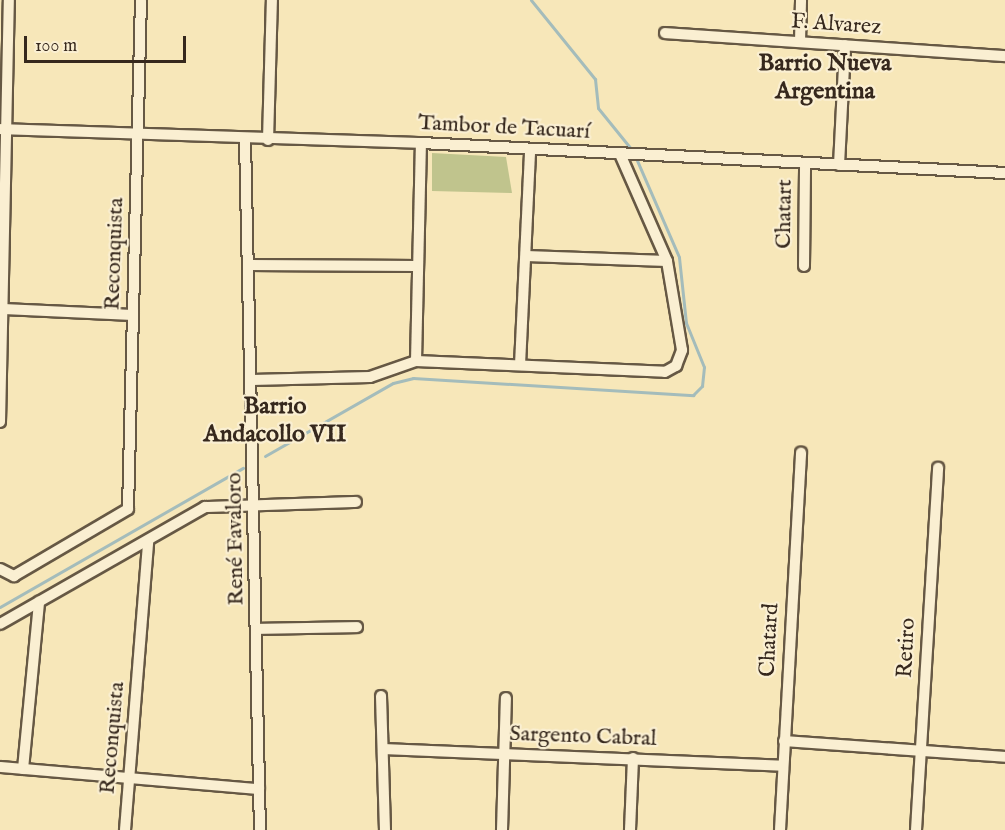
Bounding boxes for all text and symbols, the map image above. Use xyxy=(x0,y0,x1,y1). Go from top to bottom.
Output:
street label: F. Alvarez xyxy=(790,9,882,41)
scale bar xyxy=(27,24,189,62)
text: 100 m xyxy=(35,35,77,58)
district label: Barrio Nueva Argentina xyxy=(759,50,891,106)
street label: Tambor de Tacuarí xyxy=(417,110,591,146)
street label: Chatart xyxy=(771,179,799,249)
street label: Reconquista xyxy=(100,197,130,311)
district label: Barrio Andacollo VII xyxy=(204,393,346,449)
street label: René Favaloro xyxy=(222,472,250,606)
street label: Chatard xyxy=(755,602,785,678)
street label: Retiro xyxy=(892,617,922,679)
street label: Reconquista xyxy=(95,681,131,795)
street label: Sargento Cabral xyxy=(509,721,657,753)

